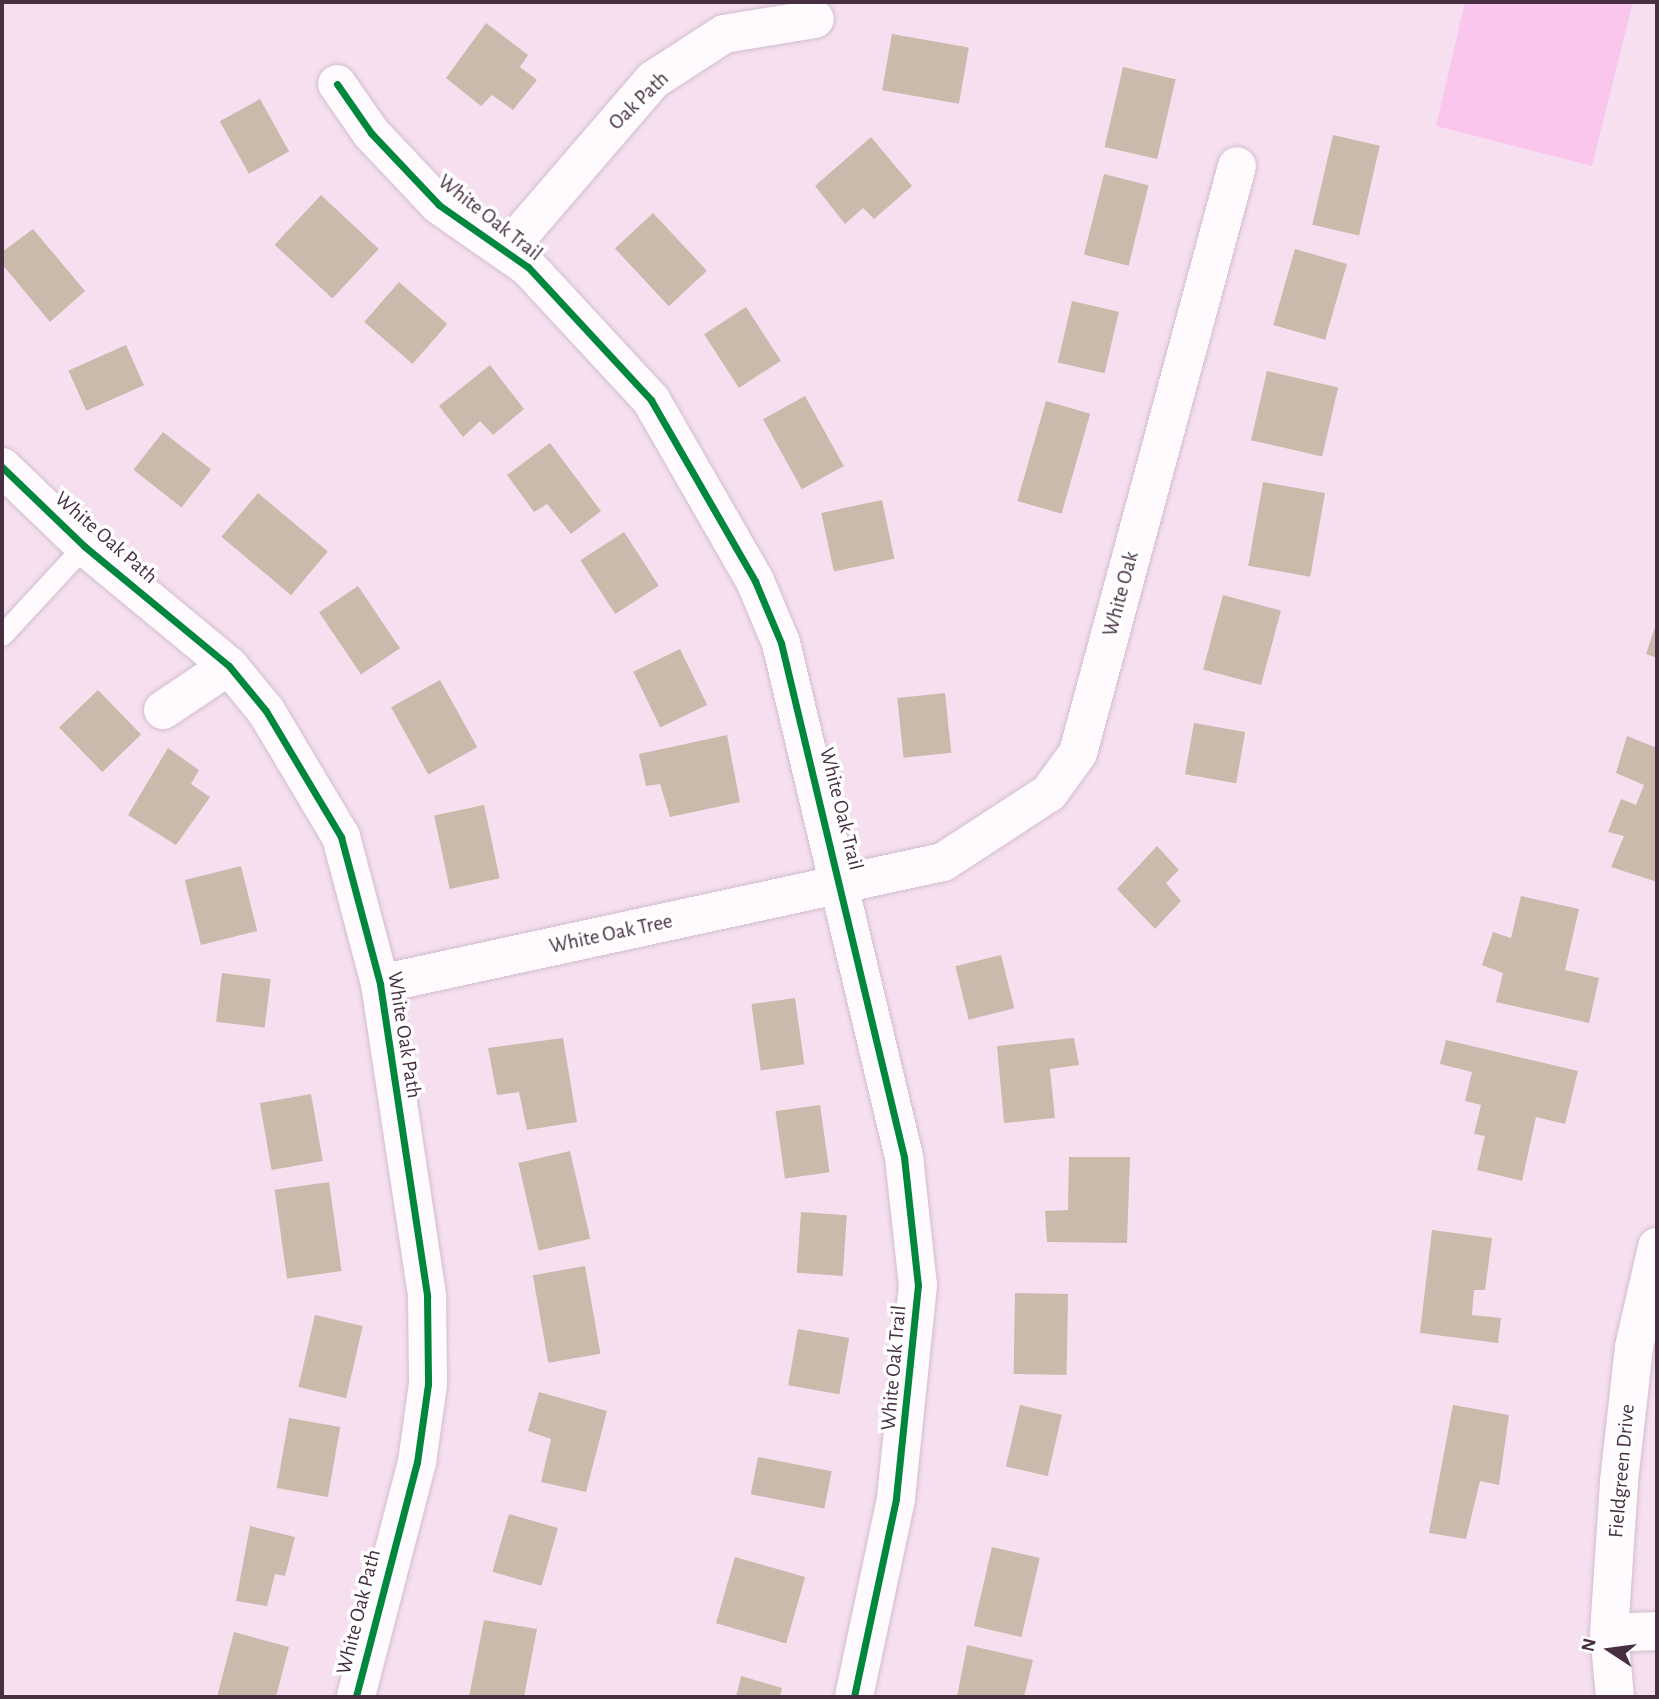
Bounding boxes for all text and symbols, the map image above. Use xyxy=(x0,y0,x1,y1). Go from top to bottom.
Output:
street label: Oak Path xyxy=(604,66,674,136)
street label: White Oak Trail xyxy=(433,169,547,267)
street label: White Oak Path xyxy=(49,487,163,589)
street label: White Oak xyxy=(1098,549,1144,639)
street label: White Oak Trail xyxy=(814,745,868,873)
street label: White Oak Tree xyxy=(547,909,675,959)
street label: White Oak Path xyxy=(382,970,426,1100)
street label: White Oak Trail xyxy=(876,1304,912,1432)
street label: Fieldgreen Drive xyxy=(1604,1403,1640,1539)
street label: White Oak Path xyxy=(331,1547,387,1677)
north arrow xyxy=(1575,1615,1645,1685)
text: N xyxy=(1578,1637,1600,1654)

